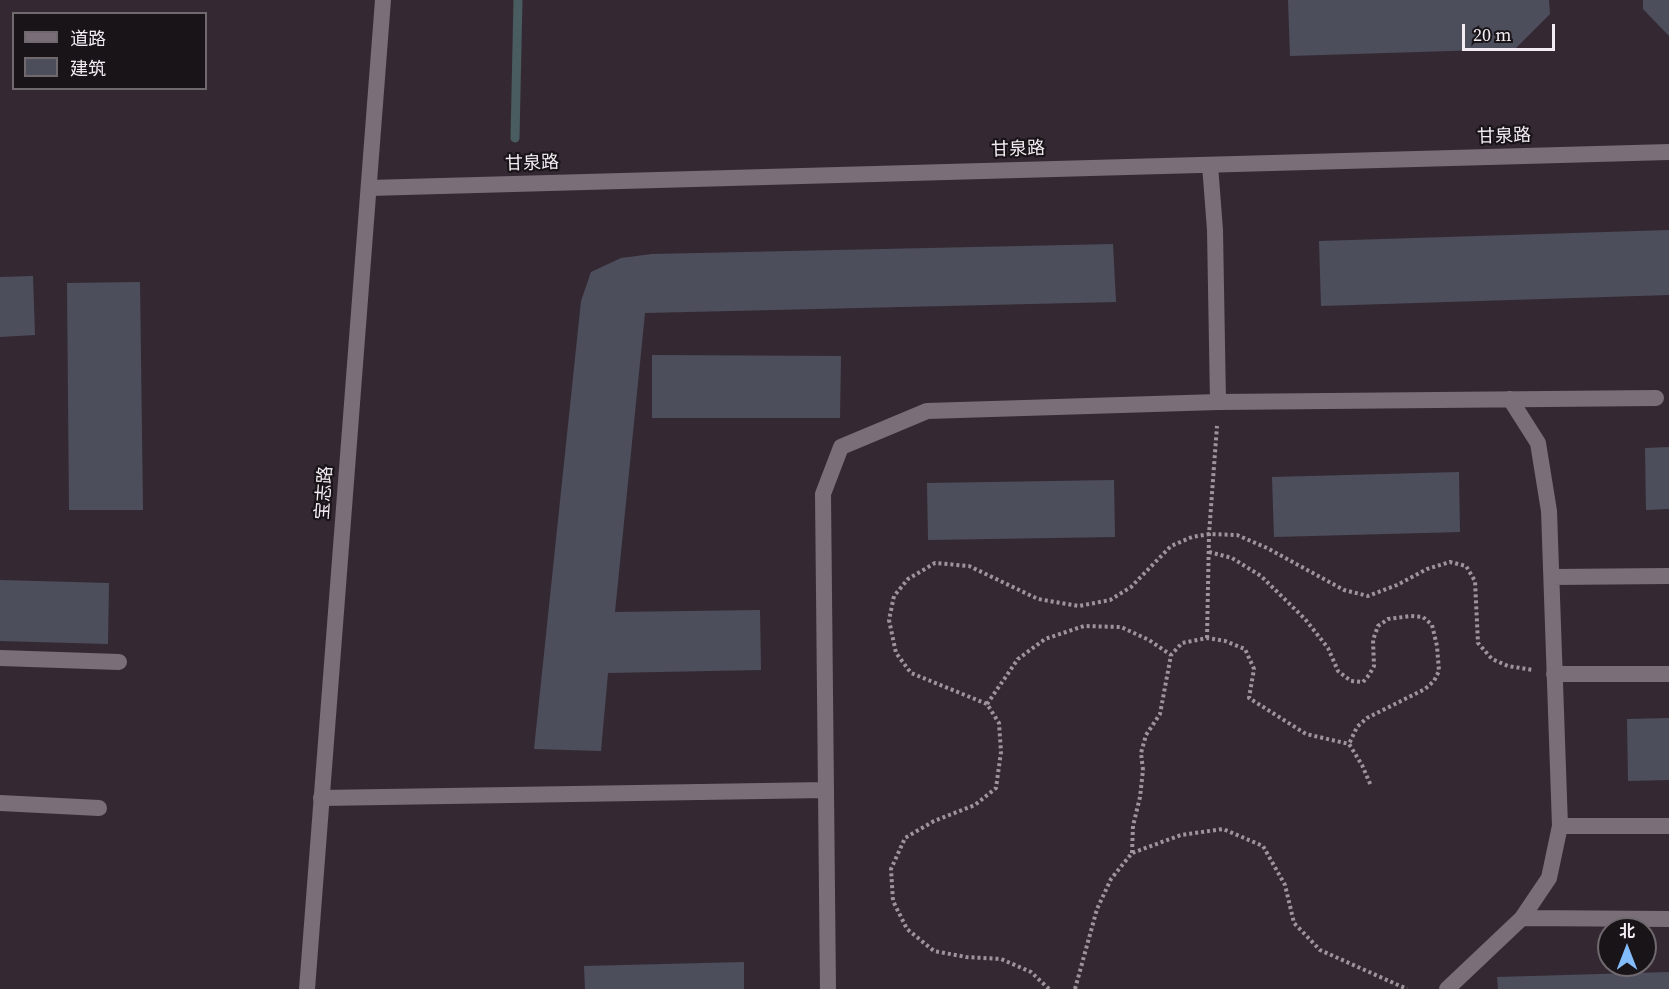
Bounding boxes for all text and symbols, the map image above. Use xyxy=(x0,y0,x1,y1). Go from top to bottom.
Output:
legend xyxy=(12,12,207,90)
scale bar xyxy=(1465,12,1558,50)
text: 20 m xyxy=(1473,22,1511,47)
text: 道路 xyxy=(70,26,106,51)
text: 建筑 xyxy=(70,56,106,81)
street label: 甘泉路 xyxy=(1477,125,1531,149)
street label: 甘泉路 xyxy=(991,138,1045,162)
street label: 甘泉路 xyxy=(505,152,559,176)
street label: 宝志路 xyxy=(312,465,338,521)
north arrow xyxy=(1597,917,1657,977)
text: 北 xyxy=(1619,920,1635,942)

